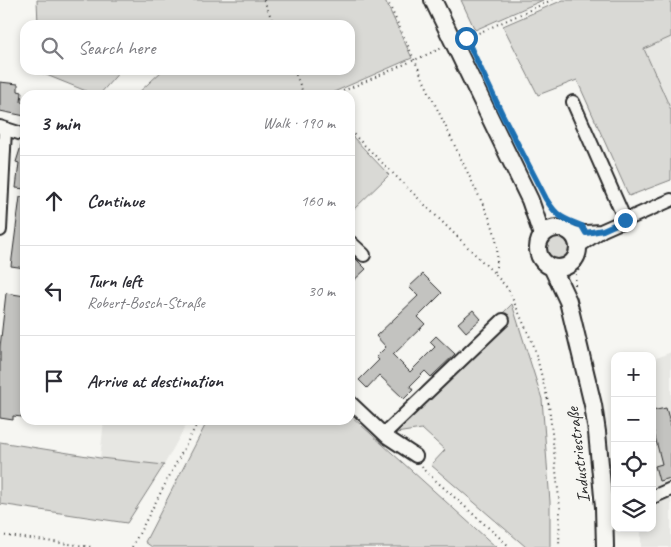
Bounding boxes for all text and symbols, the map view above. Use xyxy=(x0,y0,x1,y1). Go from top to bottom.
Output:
search box xyxy=(20,20,355,75)
route start xyxy=(455,27,478,50)
icon: search xyxy=(38,34,66,62)
text: Search here xyxy=(78,36,155,60)
text: 3 min xyxy=(40,110,80,136)
text: Walk · 190 m xyxy=(263,113,335,133)
icon: ahead xyxy=(40,187,68,215)
text: Continue xyxy=(87,189,144,213)
text: 160 m xyxy=(301,191,335,211)
route end xyxy=(614,209,637,232)
text: Turn left xyxy=(87,269,142,293)
icon: left xyxy=(40,277,68,305)
text: 30 m xyxy=(308,281,335,301)
text: Robert-Bosch-Straße xyxy=(87,293,205,313)
map controls xyxy=(611,352,656,532)
button: + xyxy=(611,352,656,397)
icon: arrive xyxy=(40,367,68,395)
text: Arrive at destination xyxy=(87,369,223,393)
button: − xyxy=(611,397,656,442)
street label: Industriestraße xyxy=(561,405,595,504)
button: locate xyxy=(611,442,656,487)
button: layers xyxy=(611,487,656,532)

